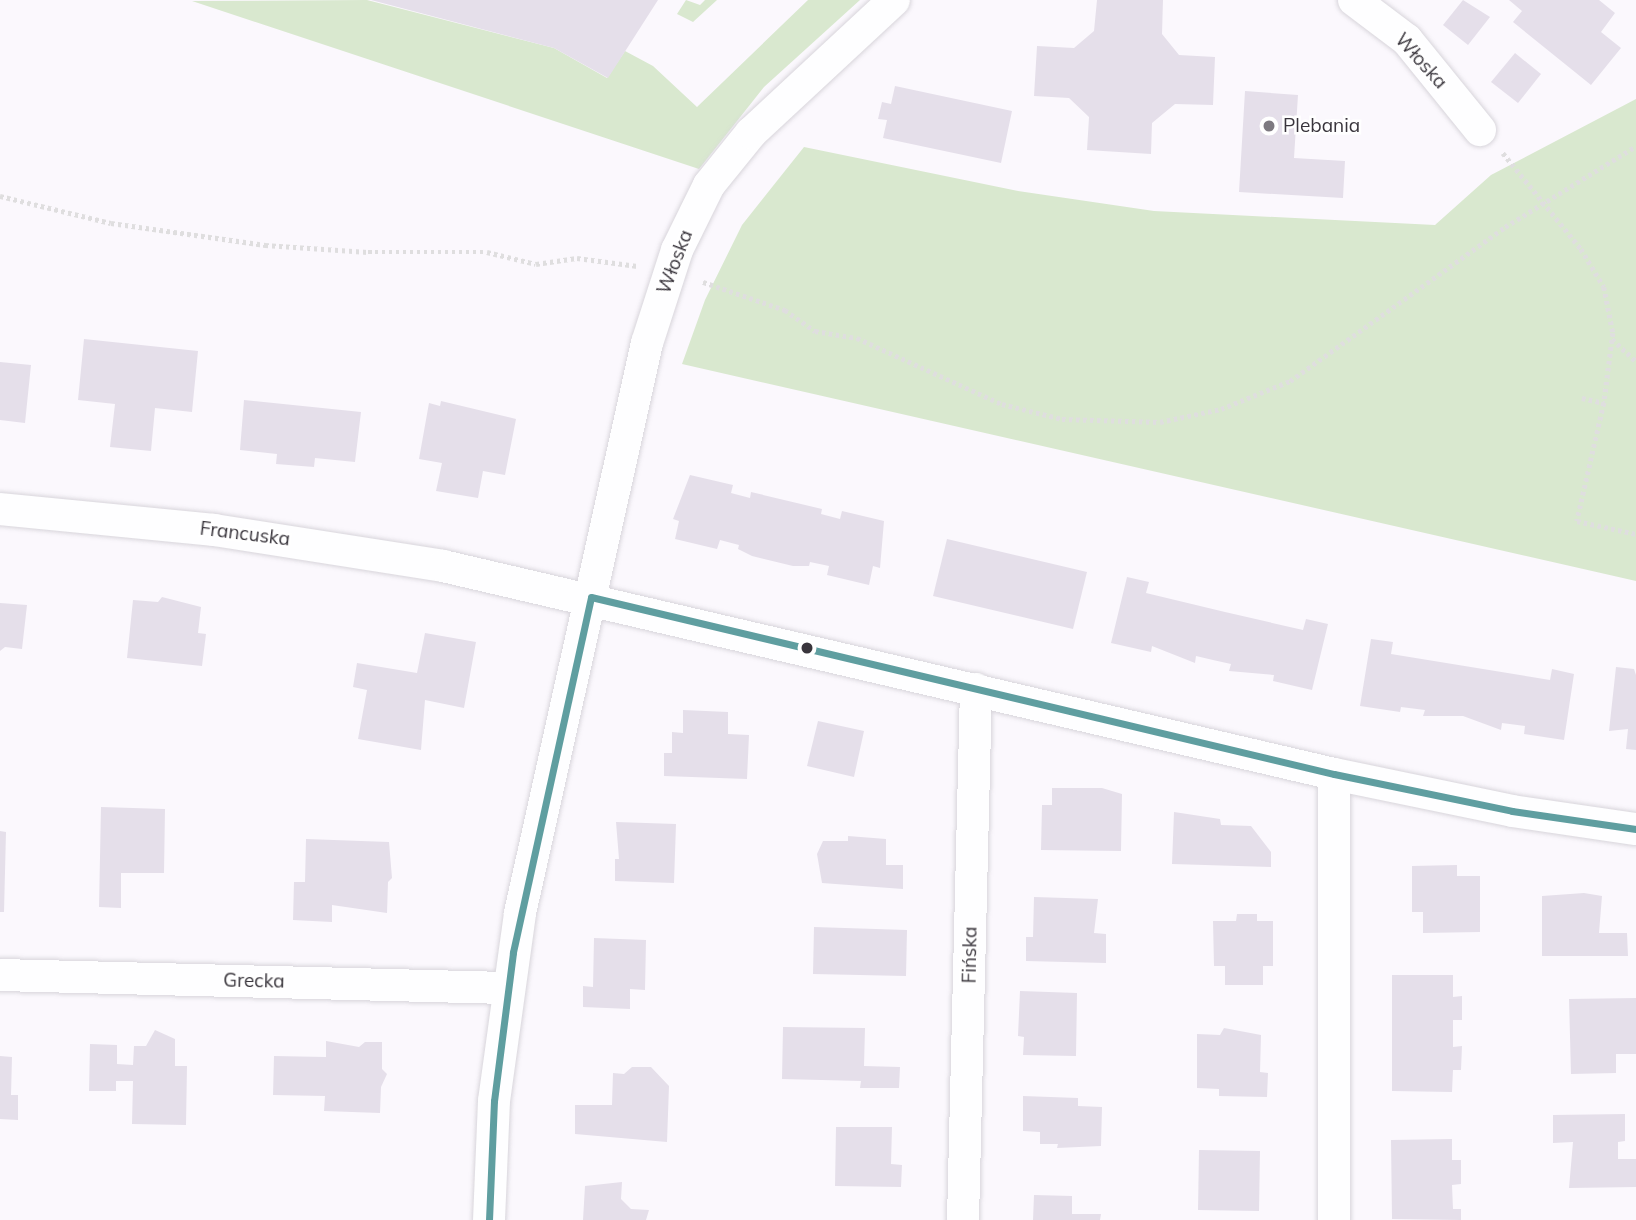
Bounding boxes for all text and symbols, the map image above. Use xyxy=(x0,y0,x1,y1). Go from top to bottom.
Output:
street label: Włoska xyxy=(1390,28,1452,94)
place label: Plebania xyxy=(1283,115,1360,137)
marker: Plebania xyxy=(1261,118,1277,134)
street label: Włoska xyxy=(652,227,698,297)
street label: Francuska xyxy=(199,517,291,551)
unlabelled marker xyxy=(800,641,814,655)
street label: Fińska xyxy=(958,926,982,984)
street label: Grecka xyxy=(223,969,285,993)

